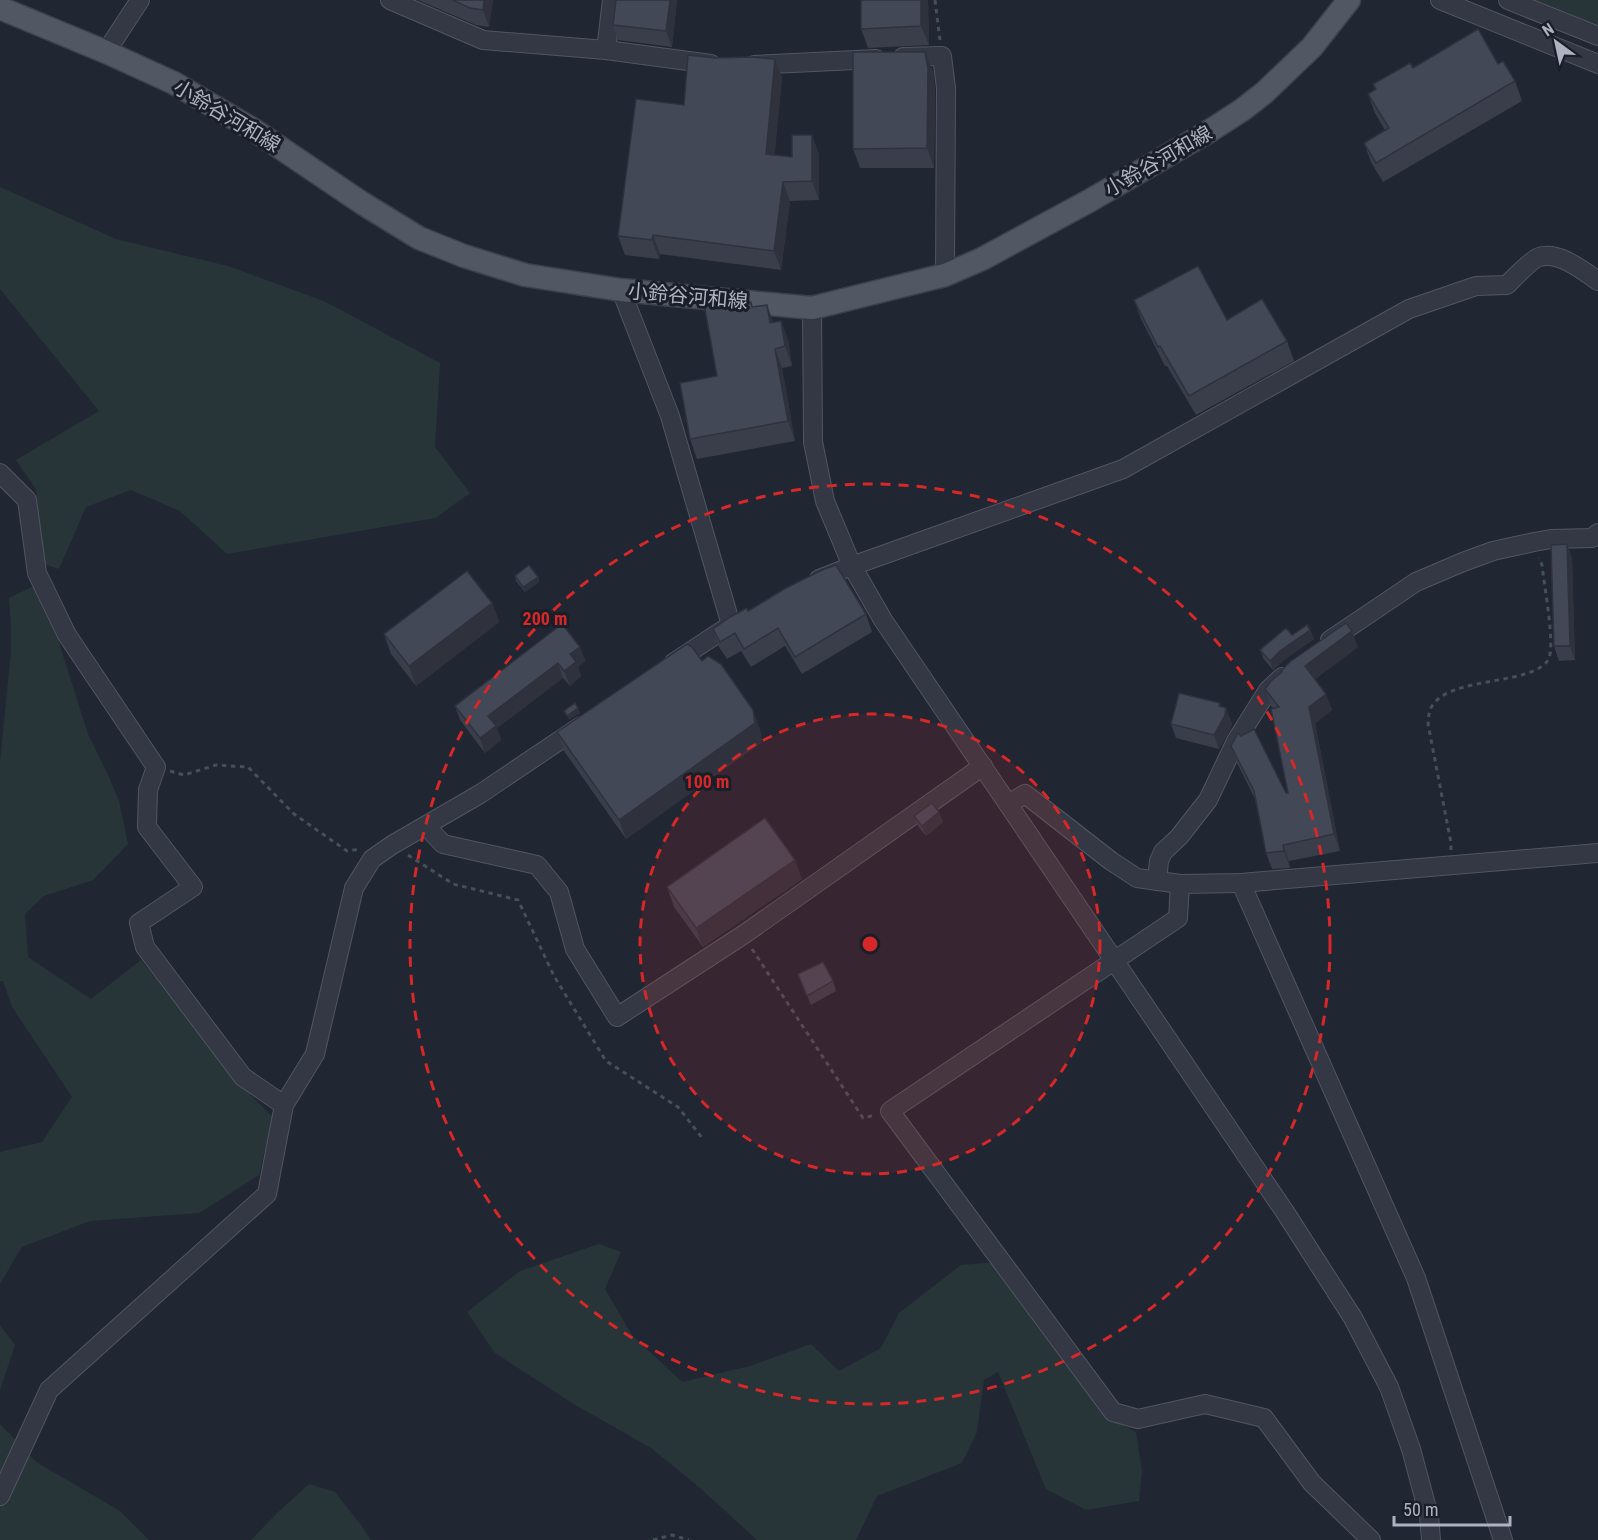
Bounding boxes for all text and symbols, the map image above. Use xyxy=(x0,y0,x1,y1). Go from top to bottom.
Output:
north arrow xyxy=(1526,12,1586,72)
text: N xyxy=(1539,19,1557,40)
street label: 小鈴谷河和線 xyxy=(169,75,285,157)
street label: 小鈴谷河和線 xyxy=(1100,121,1216,201)
street label: 小鈴谷河和線 xyxy=(627,279,749,313)
text: 200 m xyxy=(523,608,567,629)
text: 100 m xyxy=(685,771,729,792)
centre of rings xyxy=(860,934,880,954)
scale bar xyxy=(1394,1489,1510,1527)
text: 50 m xyxy=(1403,1499,1438,1520)

